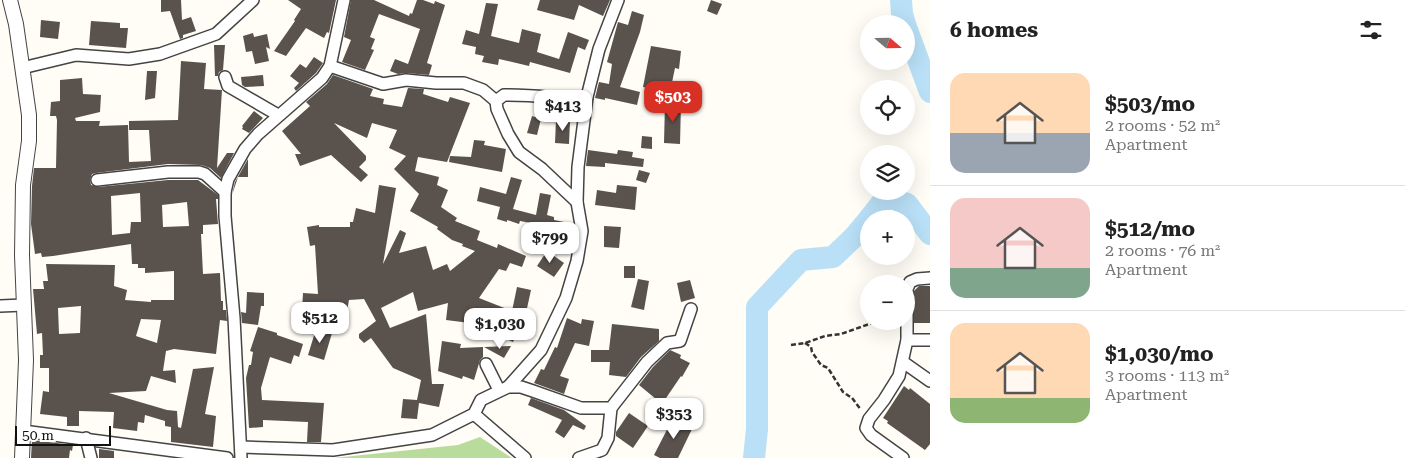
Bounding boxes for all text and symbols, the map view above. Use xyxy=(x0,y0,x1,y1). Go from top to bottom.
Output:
north arrow xyxy=(860,15,915,70)
map controls xyxy=(860,15,915,330)
icon: filters xyxy=(1357,16,1385,44)
text: 6 homes xyxy=(950,18,1038,42)
pin: $503 xyxy=(643,80,703,123)
button: locate xyxy=(860,80,915,135)
text: $503 xyxy=(655,87,691,106)
pin: $413 xyxy=(533,90,593,132)
text: $503/mo xyxy=(1105,92,1195,116)
icon: home xyxy=(990,93,1050,153)
text: $413 xyxy=(545,96,581,115)
text: 2 rooms · 52 m² xyxy=(1105,116,1220,135)
text: Apartment xyxy=(1105,135,1188,154)
button: layers xyxy=(860,145,915,200)
button: + xyxy=(860,210,915,265)
text: $512/mo xyxy=(1105,217,1195,241)
icon: home xyxy=(990,218,1050,278)
pin: $799 xyxy=(520,222,580,264)
text: $799 xyxy=(532,228,568,247)
text: 2 rooms · 76 m² xyxy=(1105,241,1220,260)
text: Apartment xyxy=(1105,260,1188,279)
button: − xyxy=(860,275,915,330)
pin: $512 xyxy=(290,302,350,344)
text: $512 xyxy=(302,308,338,327)
pin: $1,030 xyxy=(459,308,541,350)
text: $1,030 xyxy=(475,314,525,333)
text: $1,030/mo xyxy=(1105,342,1214,366)
icon: home xyxy=(990,343,1050,403)
text: 3 rooms · 113 m² xyxy=(1105,366,1229,385)
text: Apartment xyxy=(1105,385,1188,404)
pin: $353 xyxy=(644,398,704,440)
text: $353 xyxy=(656,404,692,423)
scale bar xyxy=(15,423,111,446)
text: 50 m xyxy=(22,427,54,443)

